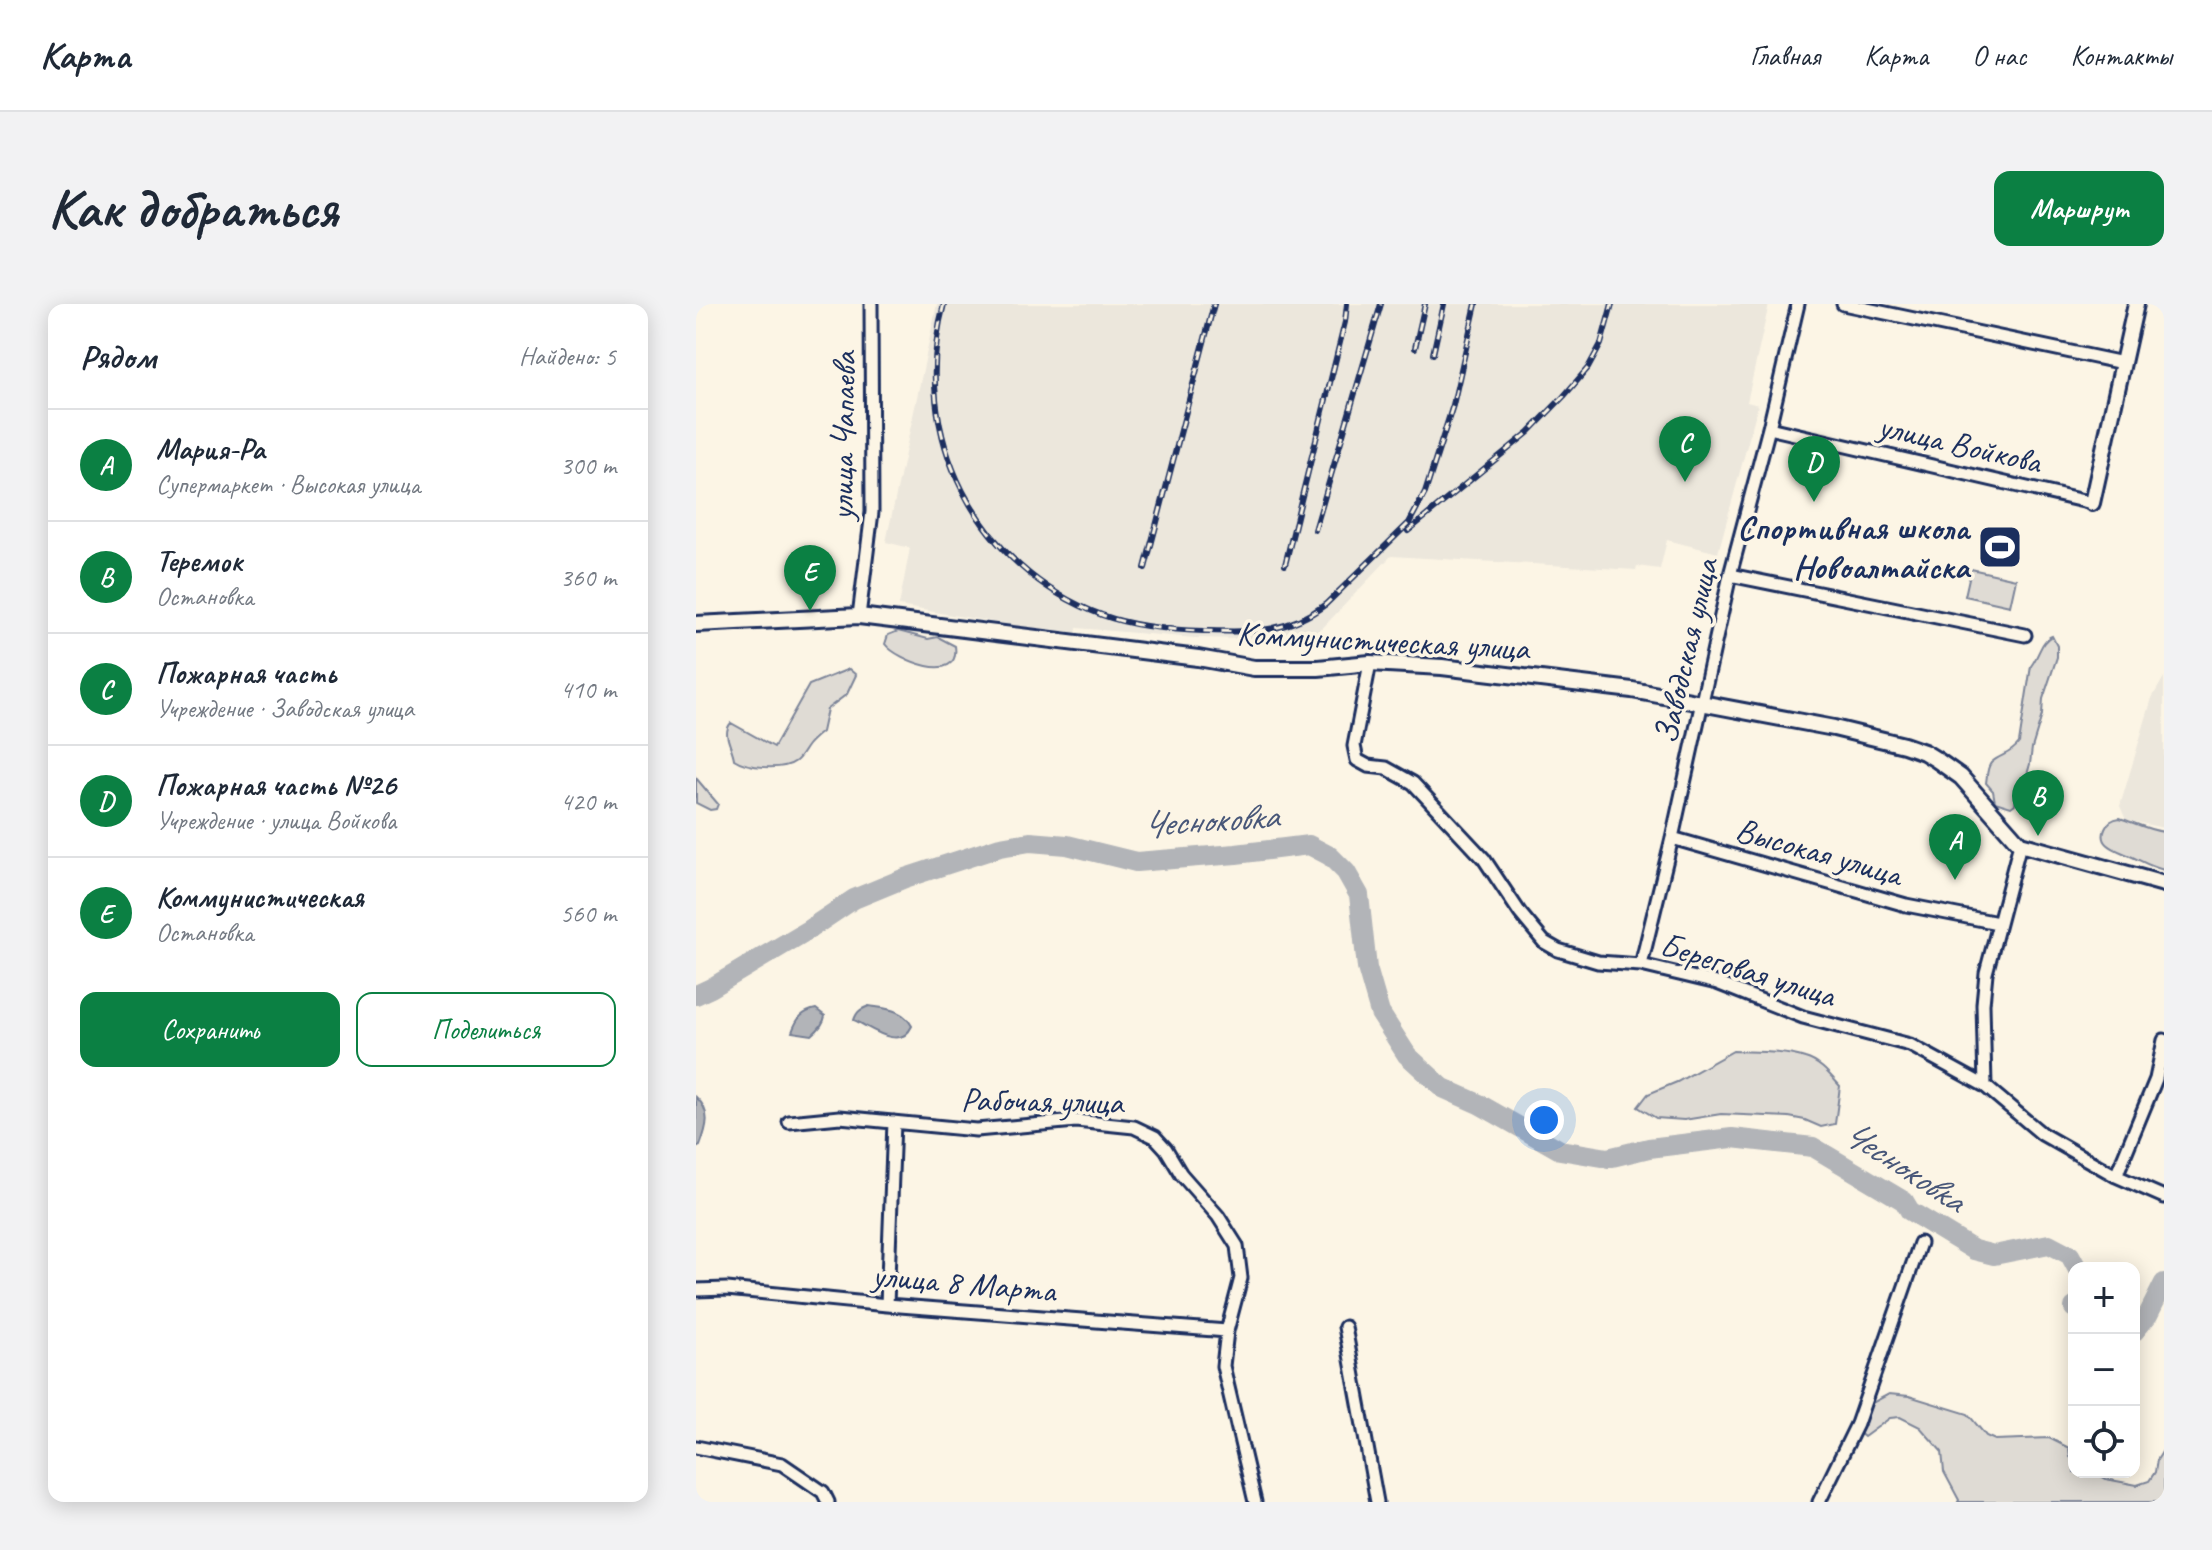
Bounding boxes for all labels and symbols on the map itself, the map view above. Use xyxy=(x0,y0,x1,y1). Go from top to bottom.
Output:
street label: улица Чапаева xyxy=(819,349,866,523)
street label: улица Войкова xyxy=(1872,403,2048,484)
pin: C xyxy=(1659,416,1711,482)
pin: D xyxy=(1788,436,1840,502)
place label: Спортивная школа Новоалтайска xyxy=(1737,506,1972,588)
sports icon: Спортивная школа Новоалтайска xyxy=(1976,523,2024,571)
pin: E xyxy=(784,545,836,611)
street label: Заводская улица xyxy=(1643,552,1728,748)
street label: Коммунистическая улица xyxy=(1236,611,1532,670)
pin: B xyxy=(2012,770,2064,836)
water label: Чесноковка xyxy=(1141,792,1283,848)
street label: Высокая улица xyxy=(1731,807,1910,897)
pin: A xyxy=(1929,814,1981,880)
street label: Береговая улица xyxy=(1655,923,1843,1017)
street label: Рабочая улица xyxy=(961,1078,1126,1123)
your location xyxy=(1524,1100,1564,1140)
water label: Чесноковка xyxy=(1835,1109,1977,1224)
street label: улица 8 Марта xyxy=(869,1253,1060,1312)

